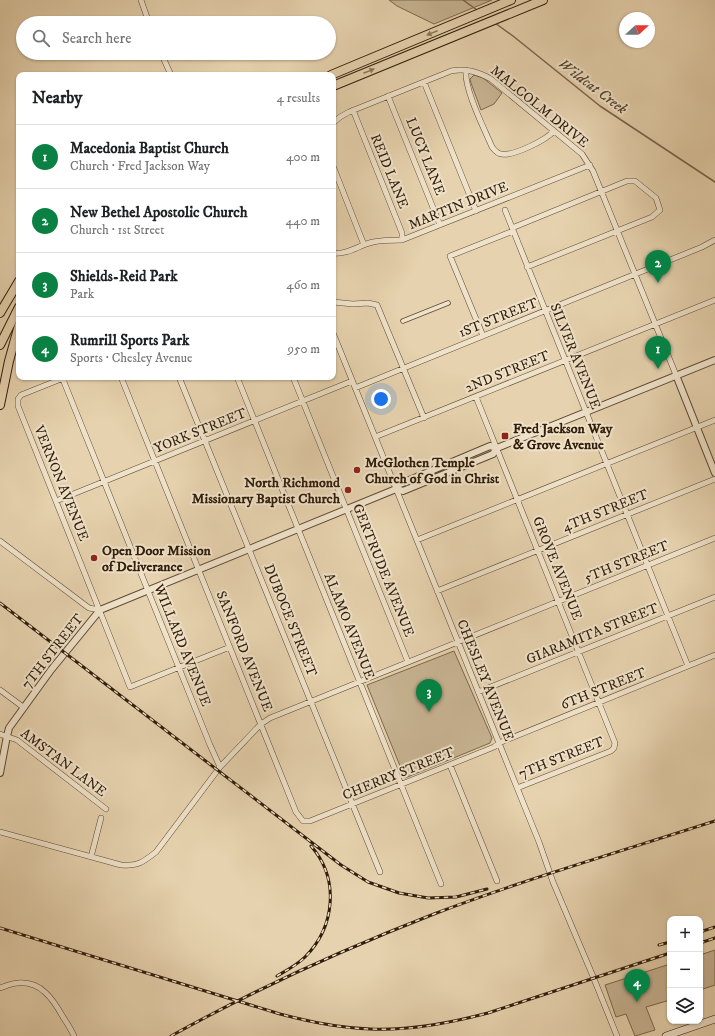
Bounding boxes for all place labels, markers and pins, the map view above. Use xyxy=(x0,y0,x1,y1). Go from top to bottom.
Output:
pin: 2 xyxy=(645,250,671,283)
pin: 1 xyxy=(645,336,671,369)
place label: Fred Jackson Way & Grove Avenue xyxy=(513,420,613,454)
marker: Fred Jackson Way & Grove Avenue xyxy=(500,431,510,441)
place label: McGlothen Temple Church of God in Christ xyxy=(365,454,500,488)
marker: McGlothen Temple Church of God in Christ xyxy=(352,465,362,475)
place label: North Richmond Missionary Baptist Church xyxy=(192,474,341,508)
marker: North Richmond Missionary Baptist Church xyxy=(343,485,353,495)
place label: Open Door Mission of Deliverance xyxy=(102,542,211,576)
marker: Open Door Mission of Deliverance xyxy=(89,553,99,563)
pin: 3 xyxy=(416,679,442,712)
pin: 4 xyxy=(624,969,650,1002)

